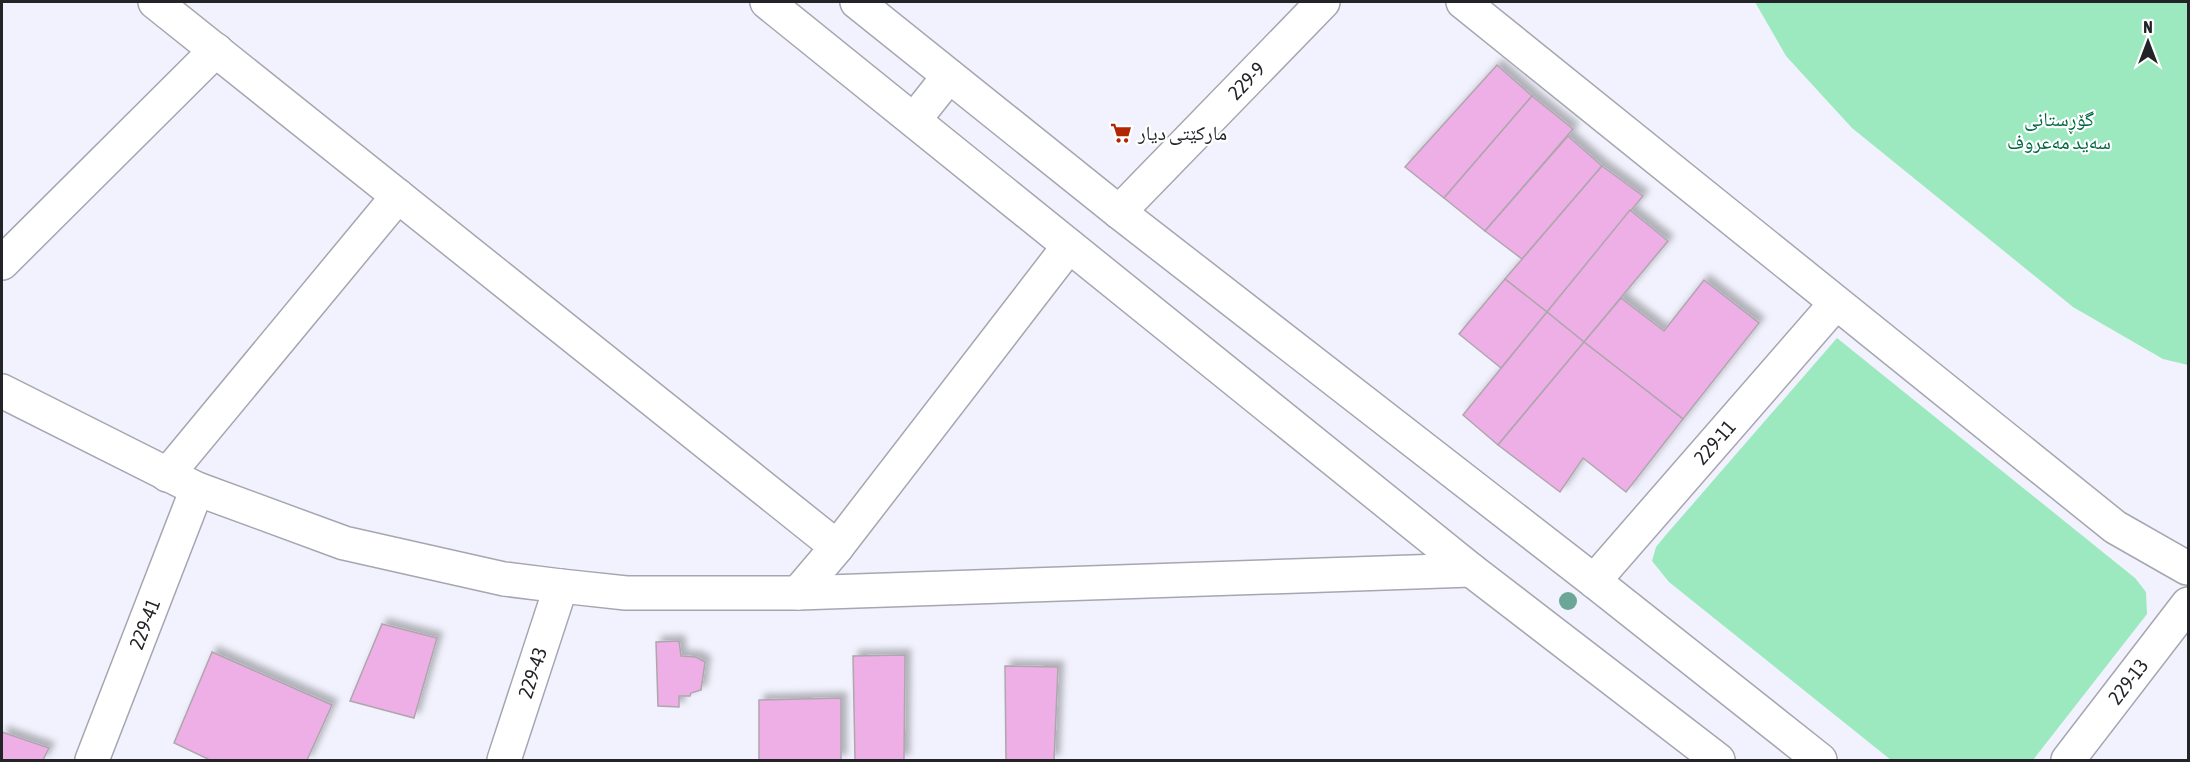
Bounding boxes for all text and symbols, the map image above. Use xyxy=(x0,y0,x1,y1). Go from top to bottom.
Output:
north arrow xyxy=(2118,12,2178,72)
text: N xyxy=(2143,18,2153,36)
street label: 229-9 xyxy=(1223,57,1269,104)
park label: گۆڕستانی سەید مەعروف xyxy=(2007,107,2111,153)
supermarket icon: مارکێتی دیار xyxy=(1109,121,1133,145)
place label: مارکێتی دیار xyxy=(1137,121,1227,145)
street label: 229-11 xyxy=(1689,415,1740,469)
street label: 229-41 xyxy=(124,595,164,652)
street label: 229-43 xyxy=(513,644,551,701)
street label: 229-13 xyxy=(2103,654,2153,708)

